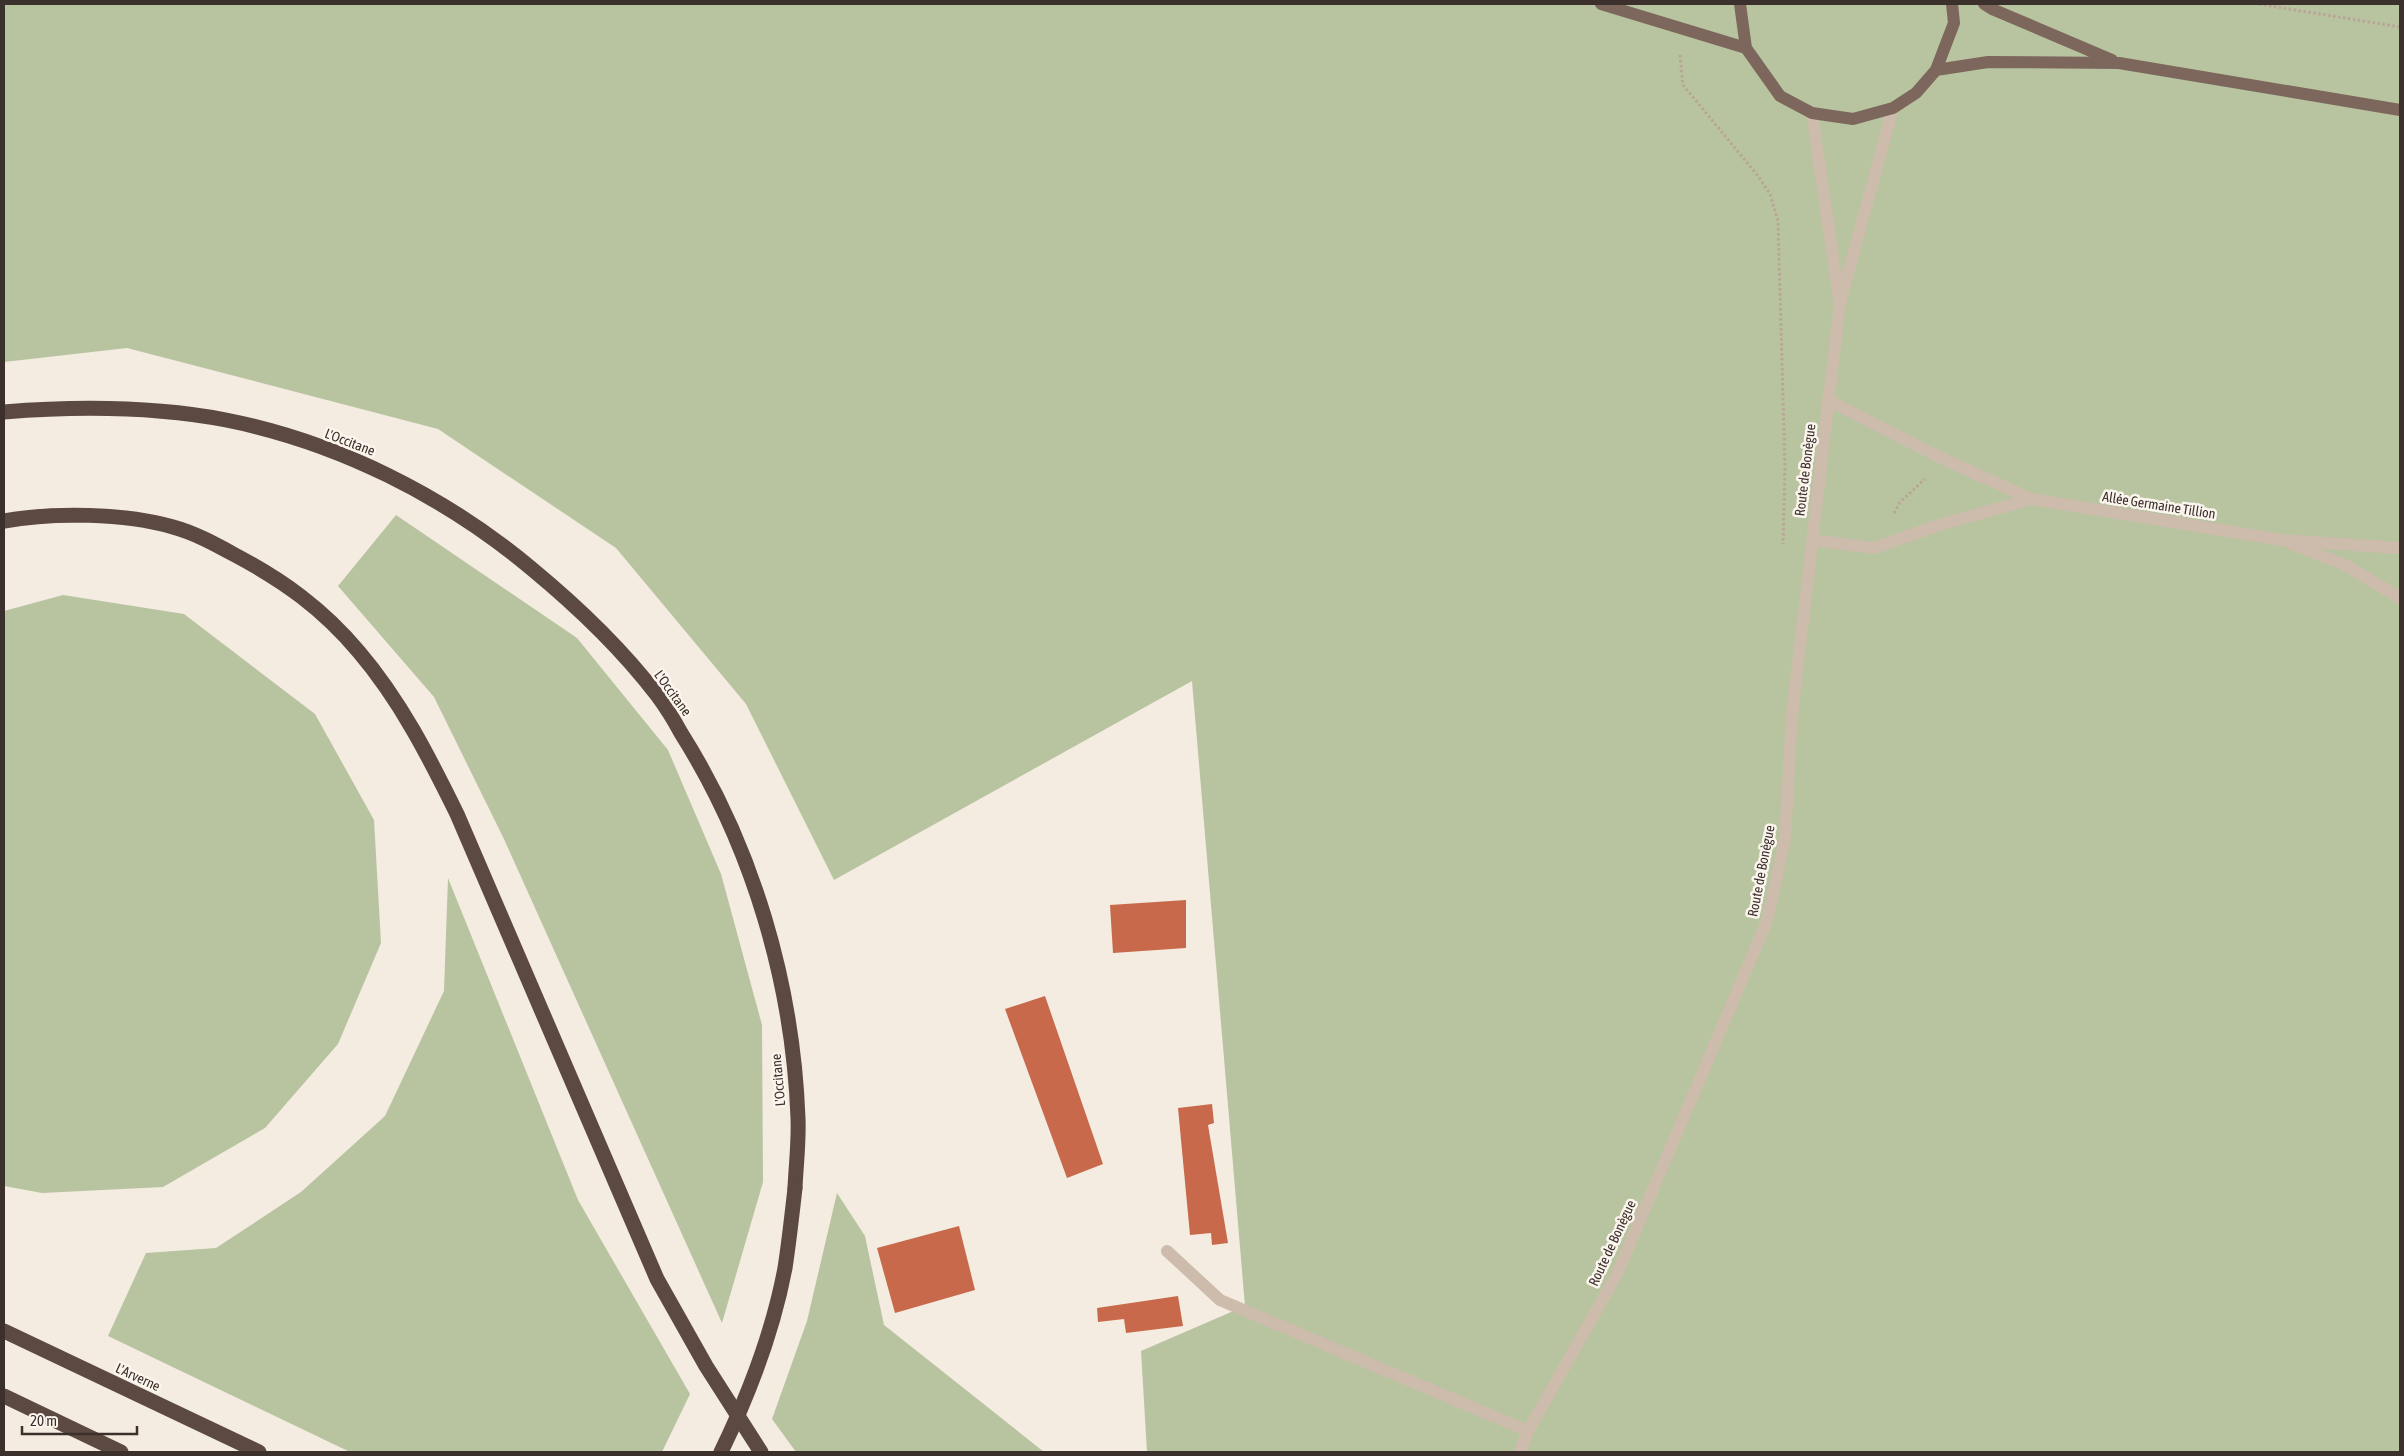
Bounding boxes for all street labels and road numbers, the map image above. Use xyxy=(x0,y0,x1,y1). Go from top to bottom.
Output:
street label: Route de Bonègue xyxy=(1791,423,1819,517)
street label: L'Occitane xyxy=(323,425,377,459)
street label: Allée Germaine Tillion xyxy=(2101,488,2217,522)
street label: L'Occitane xyxy=(651,667,695,719)
street label: Route de Bonègue xyxy=(1744,824,1778,918)
street label: L'Occitane xyxy=(768,1053,788,1107)
street label: Route de Bonègue xyxy=(1585,1198,1639,1288)
street label: L'Arverne xyxy=(113,1360,163,1394)

